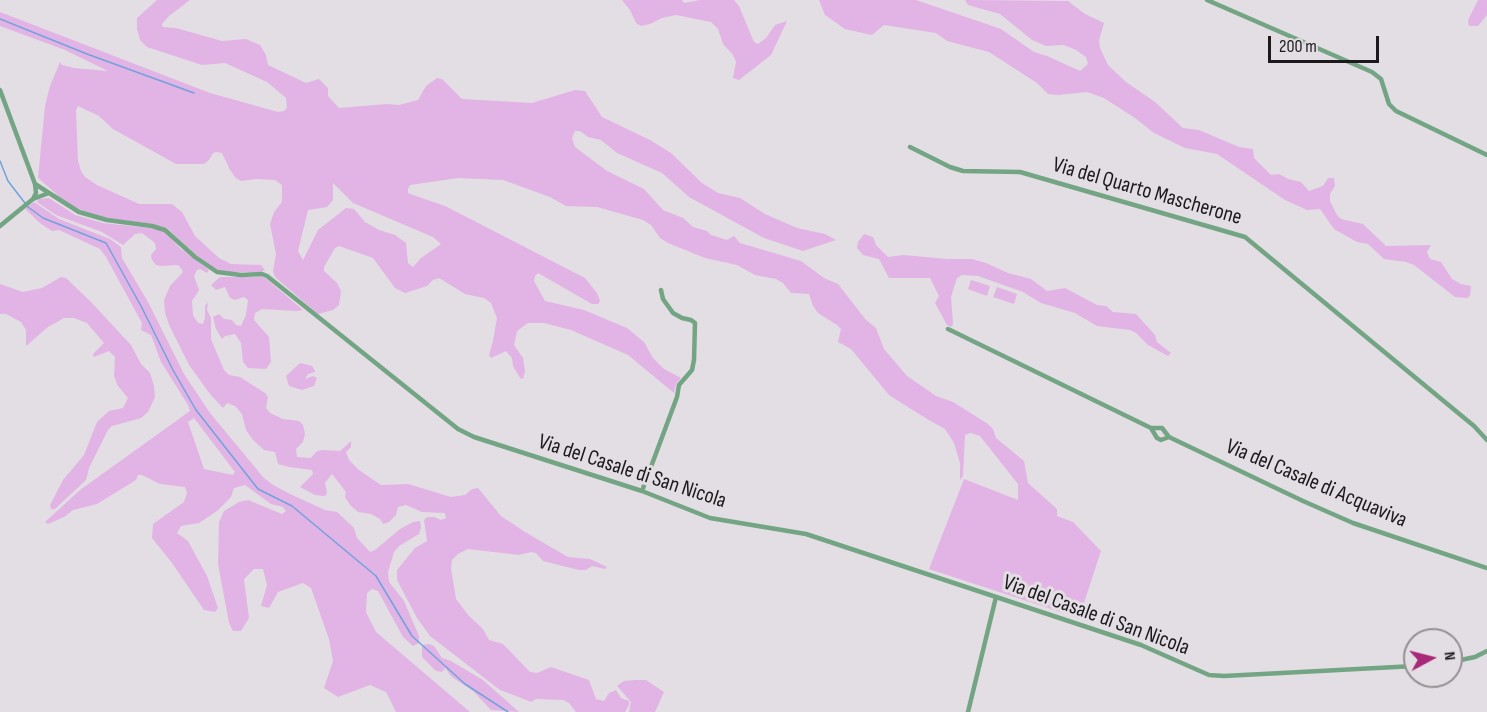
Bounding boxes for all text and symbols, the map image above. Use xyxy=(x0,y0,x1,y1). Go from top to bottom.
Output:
scale bar xyxy=(1271,24,1382,62)
text: 200 m xyxy=(1279,36,1317,57)
street label: Via del Quarto Mascherone xyxy=(1049,152,1245,232)
street label: Via del Casale di San Nicola xyxy=(535,429,729,515)
street label: Via del Casale di Acquaviva xyxy=(1221,434,1411,534)
street label: Via del Casale di San Nicola xyxy=(999,570,1193,662)
north arrow xyxy=(1403,628,1463,688)
text: N xyxy=(1439,651,1459,661)

